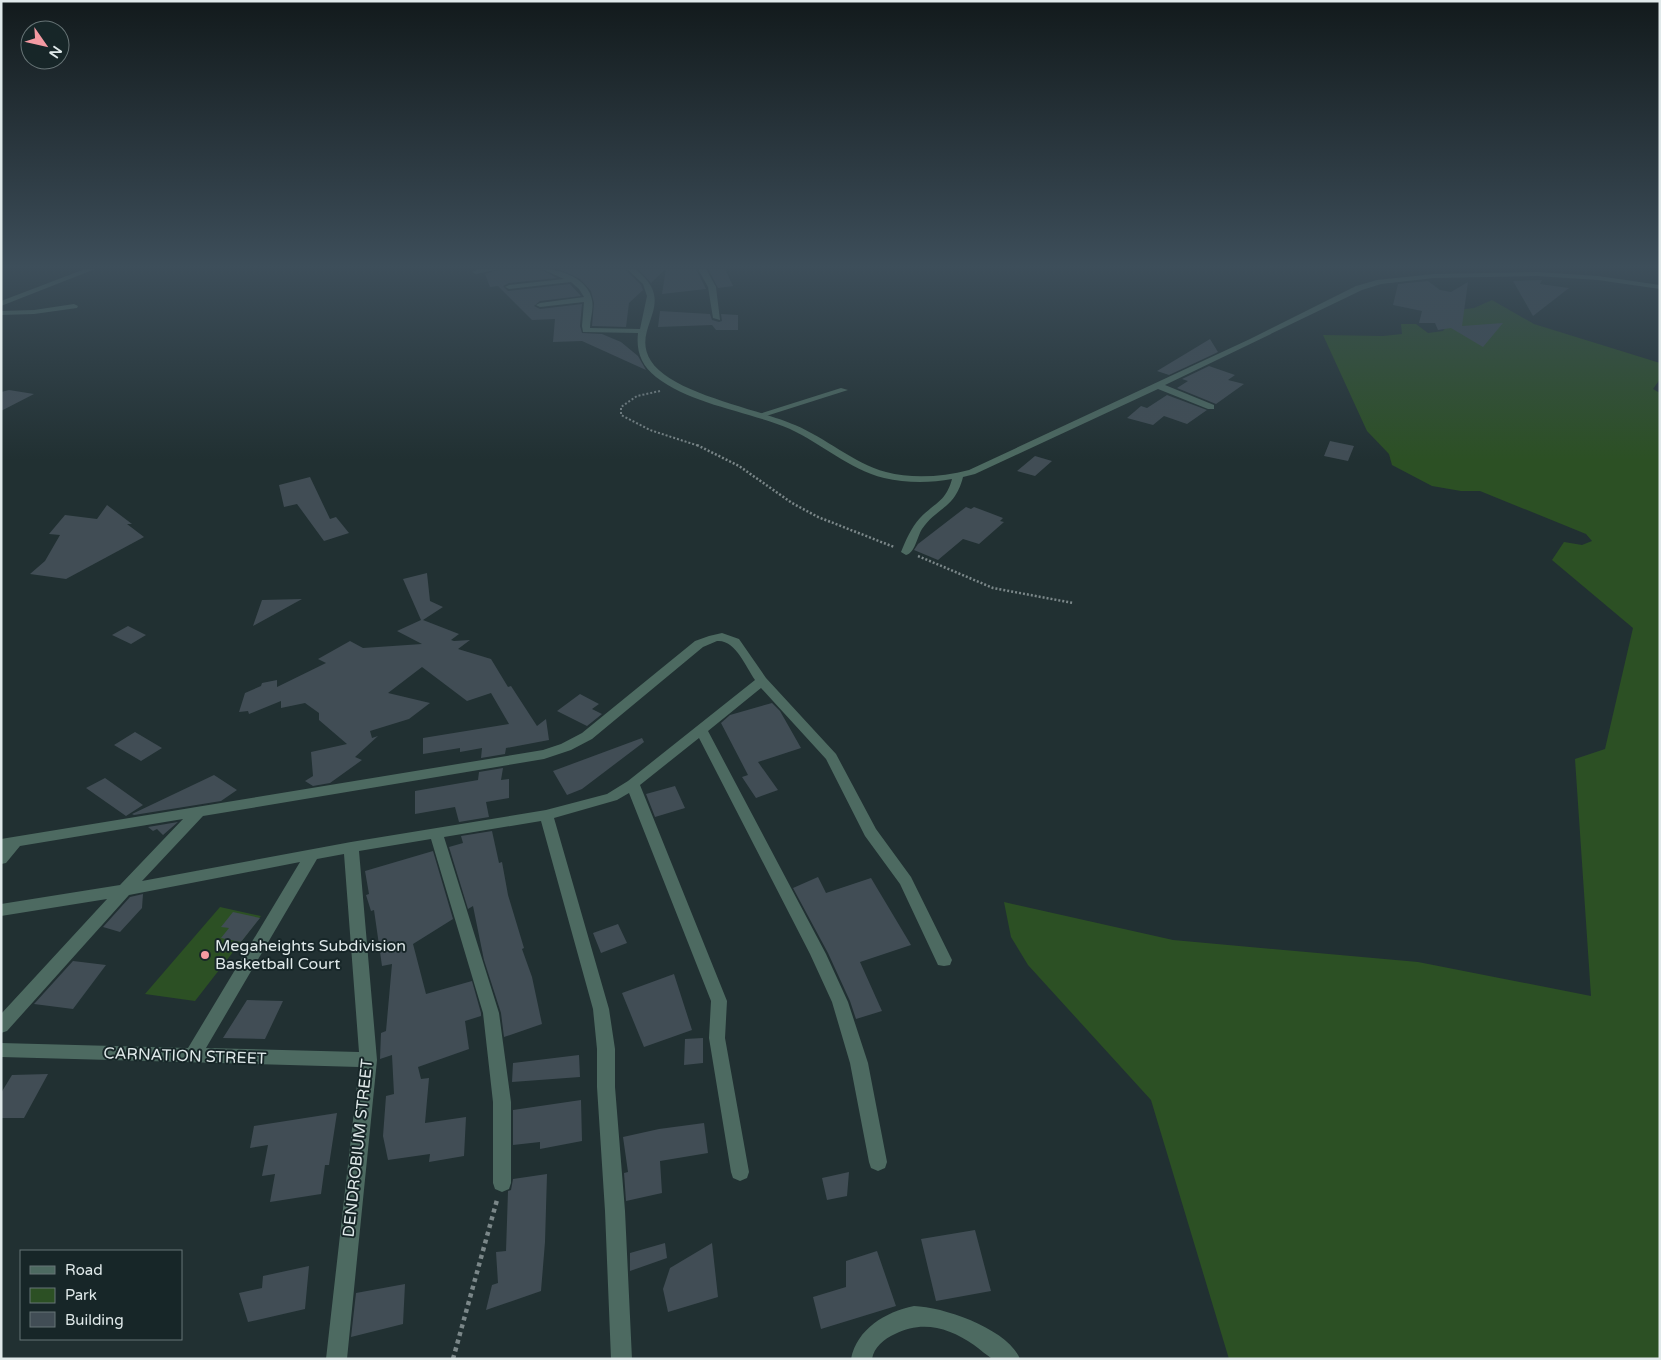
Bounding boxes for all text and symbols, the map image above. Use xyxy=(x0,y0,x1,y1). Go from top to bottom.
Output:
north arrow xyxy=(20,20,70,70)
text: N xyxy=(45,43,66,61)
place label: Megaheights Subdivision Basketball Court xyxy=(215,936,406,974)
marker: Megaheights Subdivision Basketball Court xyxy=(199,949,211,961)
street label: CARNATION STREET xyxy=(103,1043,267,1069)
street label: DENDROBIUM STREET xyxy=(339,1057,377,1238)
legend xyxy=(20,1250,182,1340)
text: Road xyxy=(65,1261,103,1279)
text: Park xyxy=(65,1286,97,1304)
text: Building xyxy=(65,1311,124,1329)

